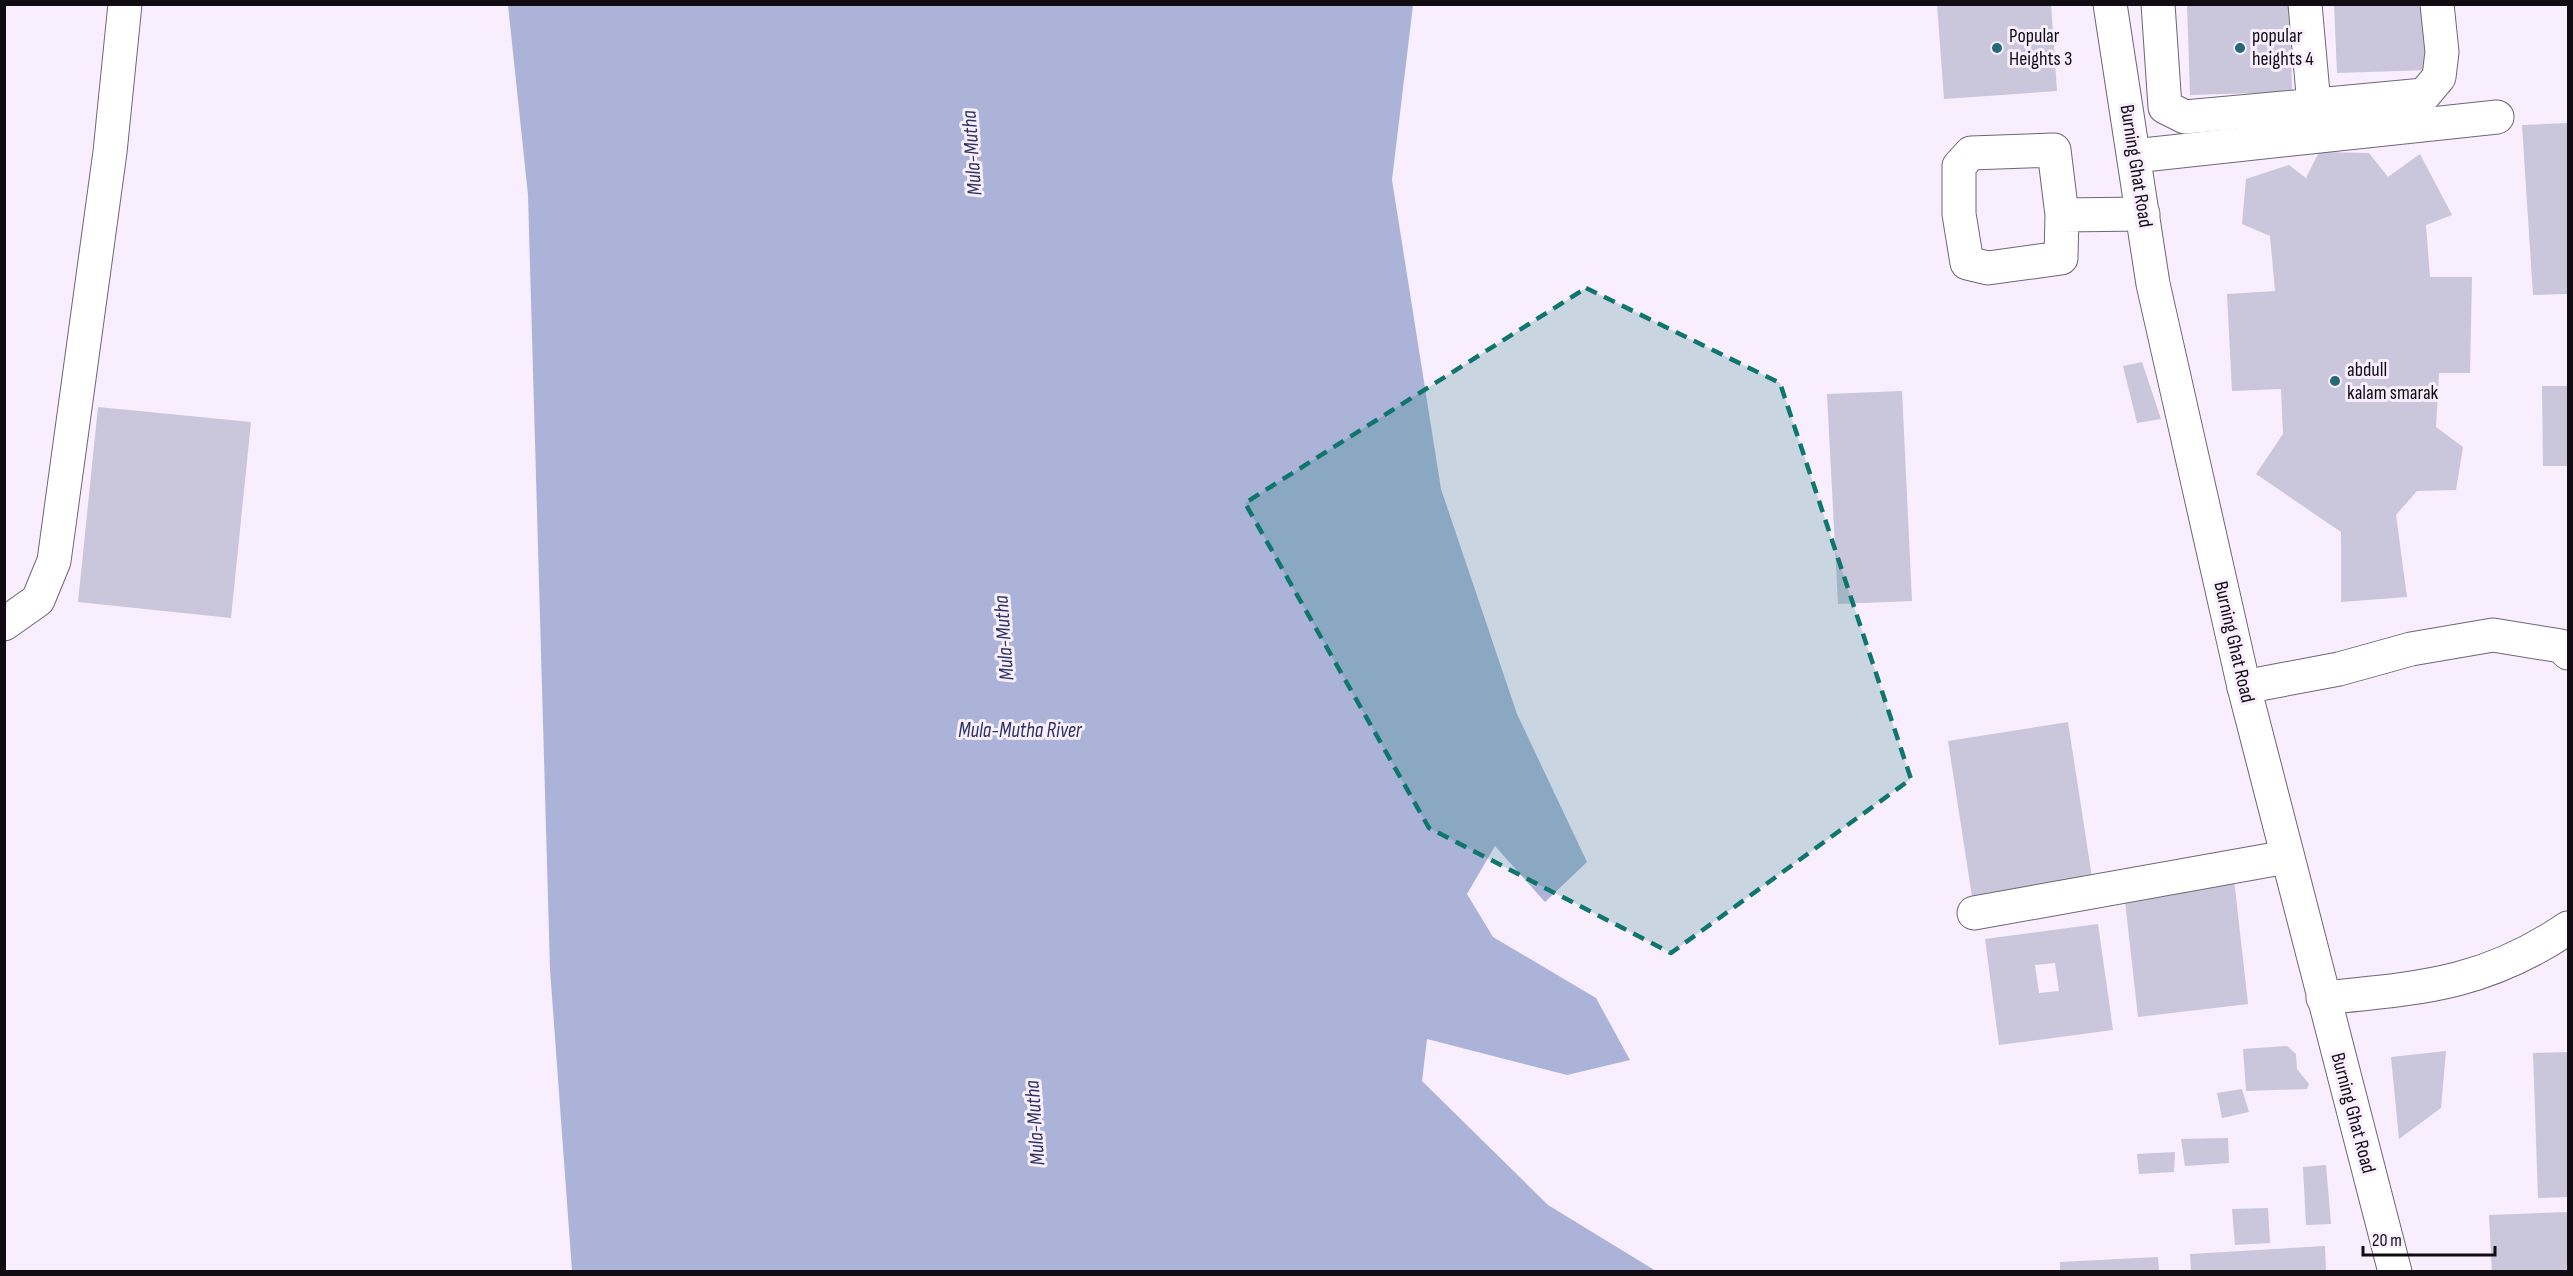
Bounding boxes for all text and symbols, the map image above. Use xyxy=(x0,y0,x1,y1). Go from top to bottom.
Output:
place label: Popular Heights 3 xyxy=(2009,24,2072,71)
place label: popular heights 4 xyxy=(2252,24,2314,71)
marker: Popular Heights 3 xyxy=(1990,41,2004,55)
marker: popular heights 4 xyxy=(2233,41,2247,55)
street label: Burning Ghat Road xyxy=(2114,103,2158,229)
water label: Mula-Mutha xyxy=(957,109,987,196)
place label: abdull kalam smarak xyxy=(2347,358,2439,405)
marker: abdull kalam smarak xyxy=(2328,374,2342,388)
street label: Burning Ghat Road xyxy=(2208,579,2260,705)
water label: Mula-Mutha xyxy=(989,594,1019,681)
water label: Mula-Mutha River xyxy=(958,718,1083,743)
street label: Burning Ghat Road xyxy=(2325,1050,2381,1176)
water label: Mula-Mutha xyxy=(1020,1079,1050,1166)
scale bar xyxy=(2363,1219,2495,1257)
text: 20 m xyxy=(2372,1230,2402,1251)

